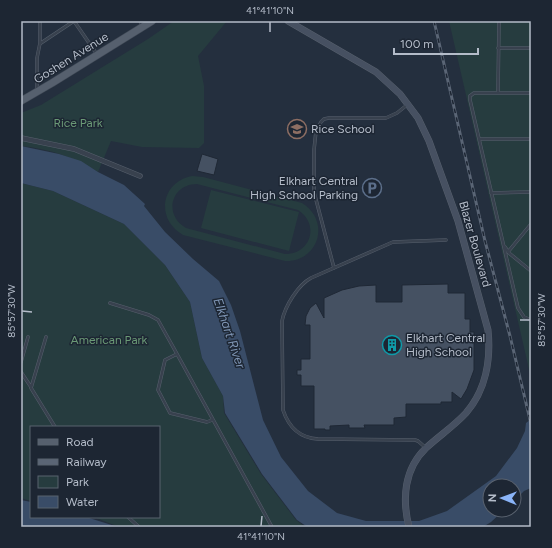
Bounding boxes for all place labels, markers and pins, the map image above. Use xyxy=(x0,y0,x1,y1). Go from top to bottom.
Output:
school or university icon: Rice School xyxy=(286,118,308,140)
place label: Rice School xyxy=(311,122,374,136)
place label: Elkhart Central High School Parking xyxy=(250,174,358,202)
parking icon: Elkhart Central High School Parking xyxy=(361,177,383,199)
place label: Elkhart Central High School xyxy=(406,331,485,359)
building icon: Elkhart Central High School xyxy=(381,334,403,356)

